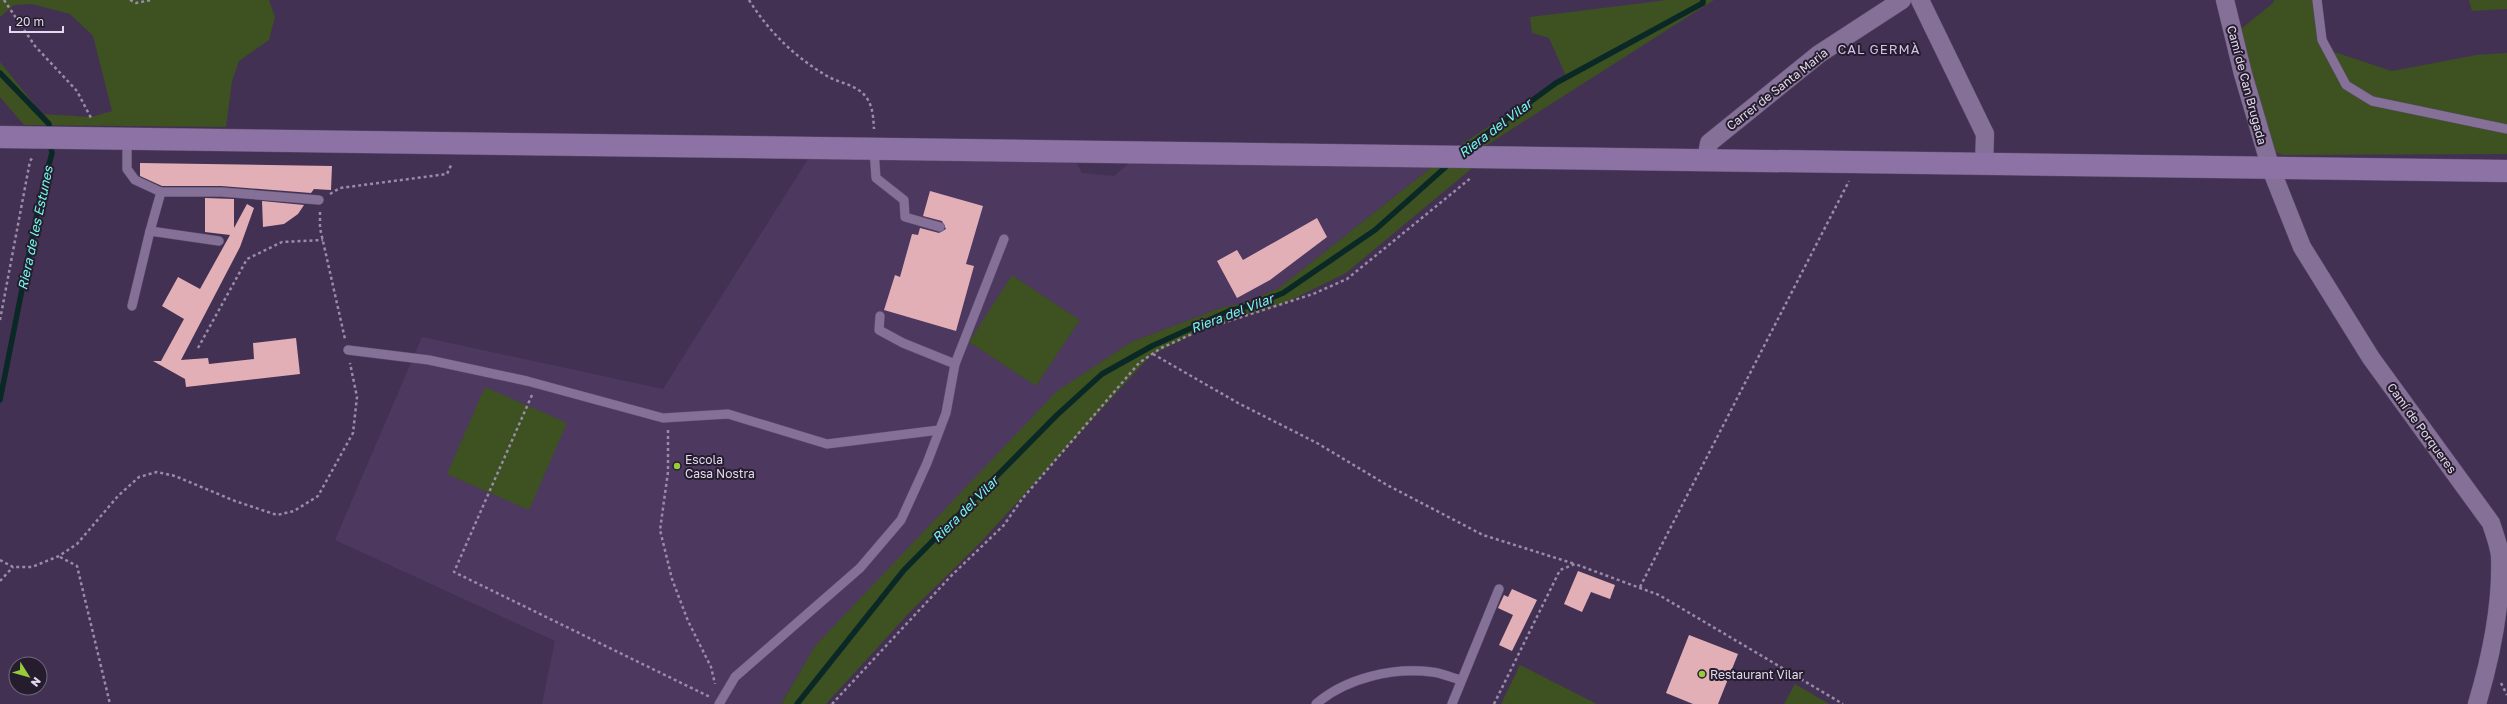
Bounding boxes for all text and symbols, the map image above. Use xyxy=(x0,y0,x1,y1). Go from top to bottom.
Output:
scale bar xyxy=(10,8,63,34)
text: 20 m xyxy=(16,14,44,29)
street label: Camí de Can Brugada xyxy=(2224,24,2270,146)
district label: CAL GERMÀ xyxy=(1838,41,1920,57)
street label: Carrer de Santa Maria xyxy=(1723,45,1831,133)
water label: Riera del Vilar xyxy=(1455,94,1536,161)
water label: Riera de les Estunes xyxy=(14,164,56,291)
water label: Riera del Vilar xyxy=(1188,289,1277,336)
street label: Camí de Porqueres xyxy=(2384,380,2460,476)
place label: Escola Casa Nostra xyxy=(685,452,755,481)
marker: Escola Casa Nostra xyxy=(672,461,682,471)
water label: Riera del Vilar xyxy=(929,471,1003,545)
north arrow xyxy=(8,656,48,696)
place label: Restaurant Vilar xyxy=(1710,667,1803,682)
marker: Restaurant Vilar xyxy=(1697,669,1707,679)
text: N xyxy=(29,675,44,690)

